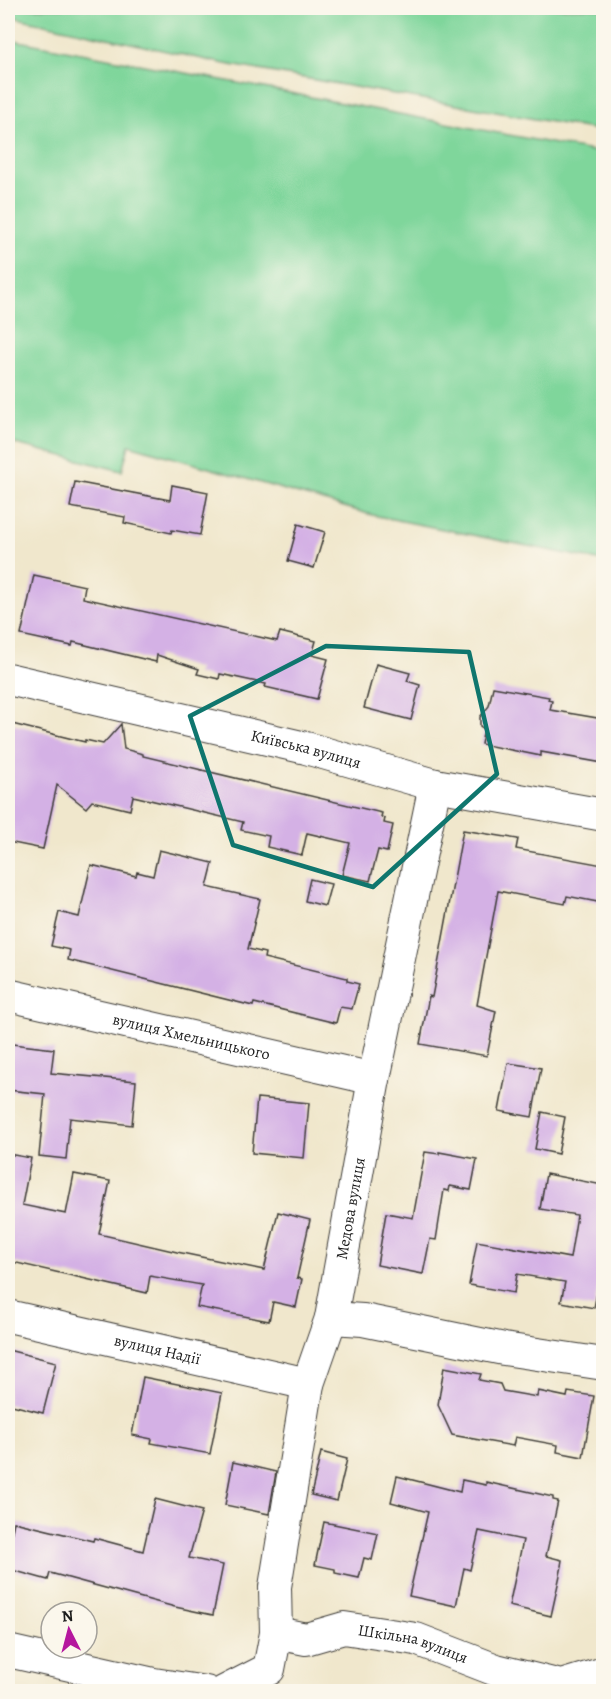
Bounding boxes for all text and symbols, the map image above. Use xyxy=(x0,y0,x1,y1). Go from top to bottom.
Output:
street label: Київська вулиця xyxy=(249,725,364,774)
street label: вулиця Хмельницького xyxy=(110,1008,272,1066)
street label: Медова вулиця xyxy=(331,1155,371,1261)
street label: вулиця Надії xyxy=(112,1329,203,1370)
north arrow xyxy=(39,1600,99,1660)
text: N xyxy=(61,1604,75,1628)
street label: Шкільна вулиця xyxy=(356,1619,471,1669)

